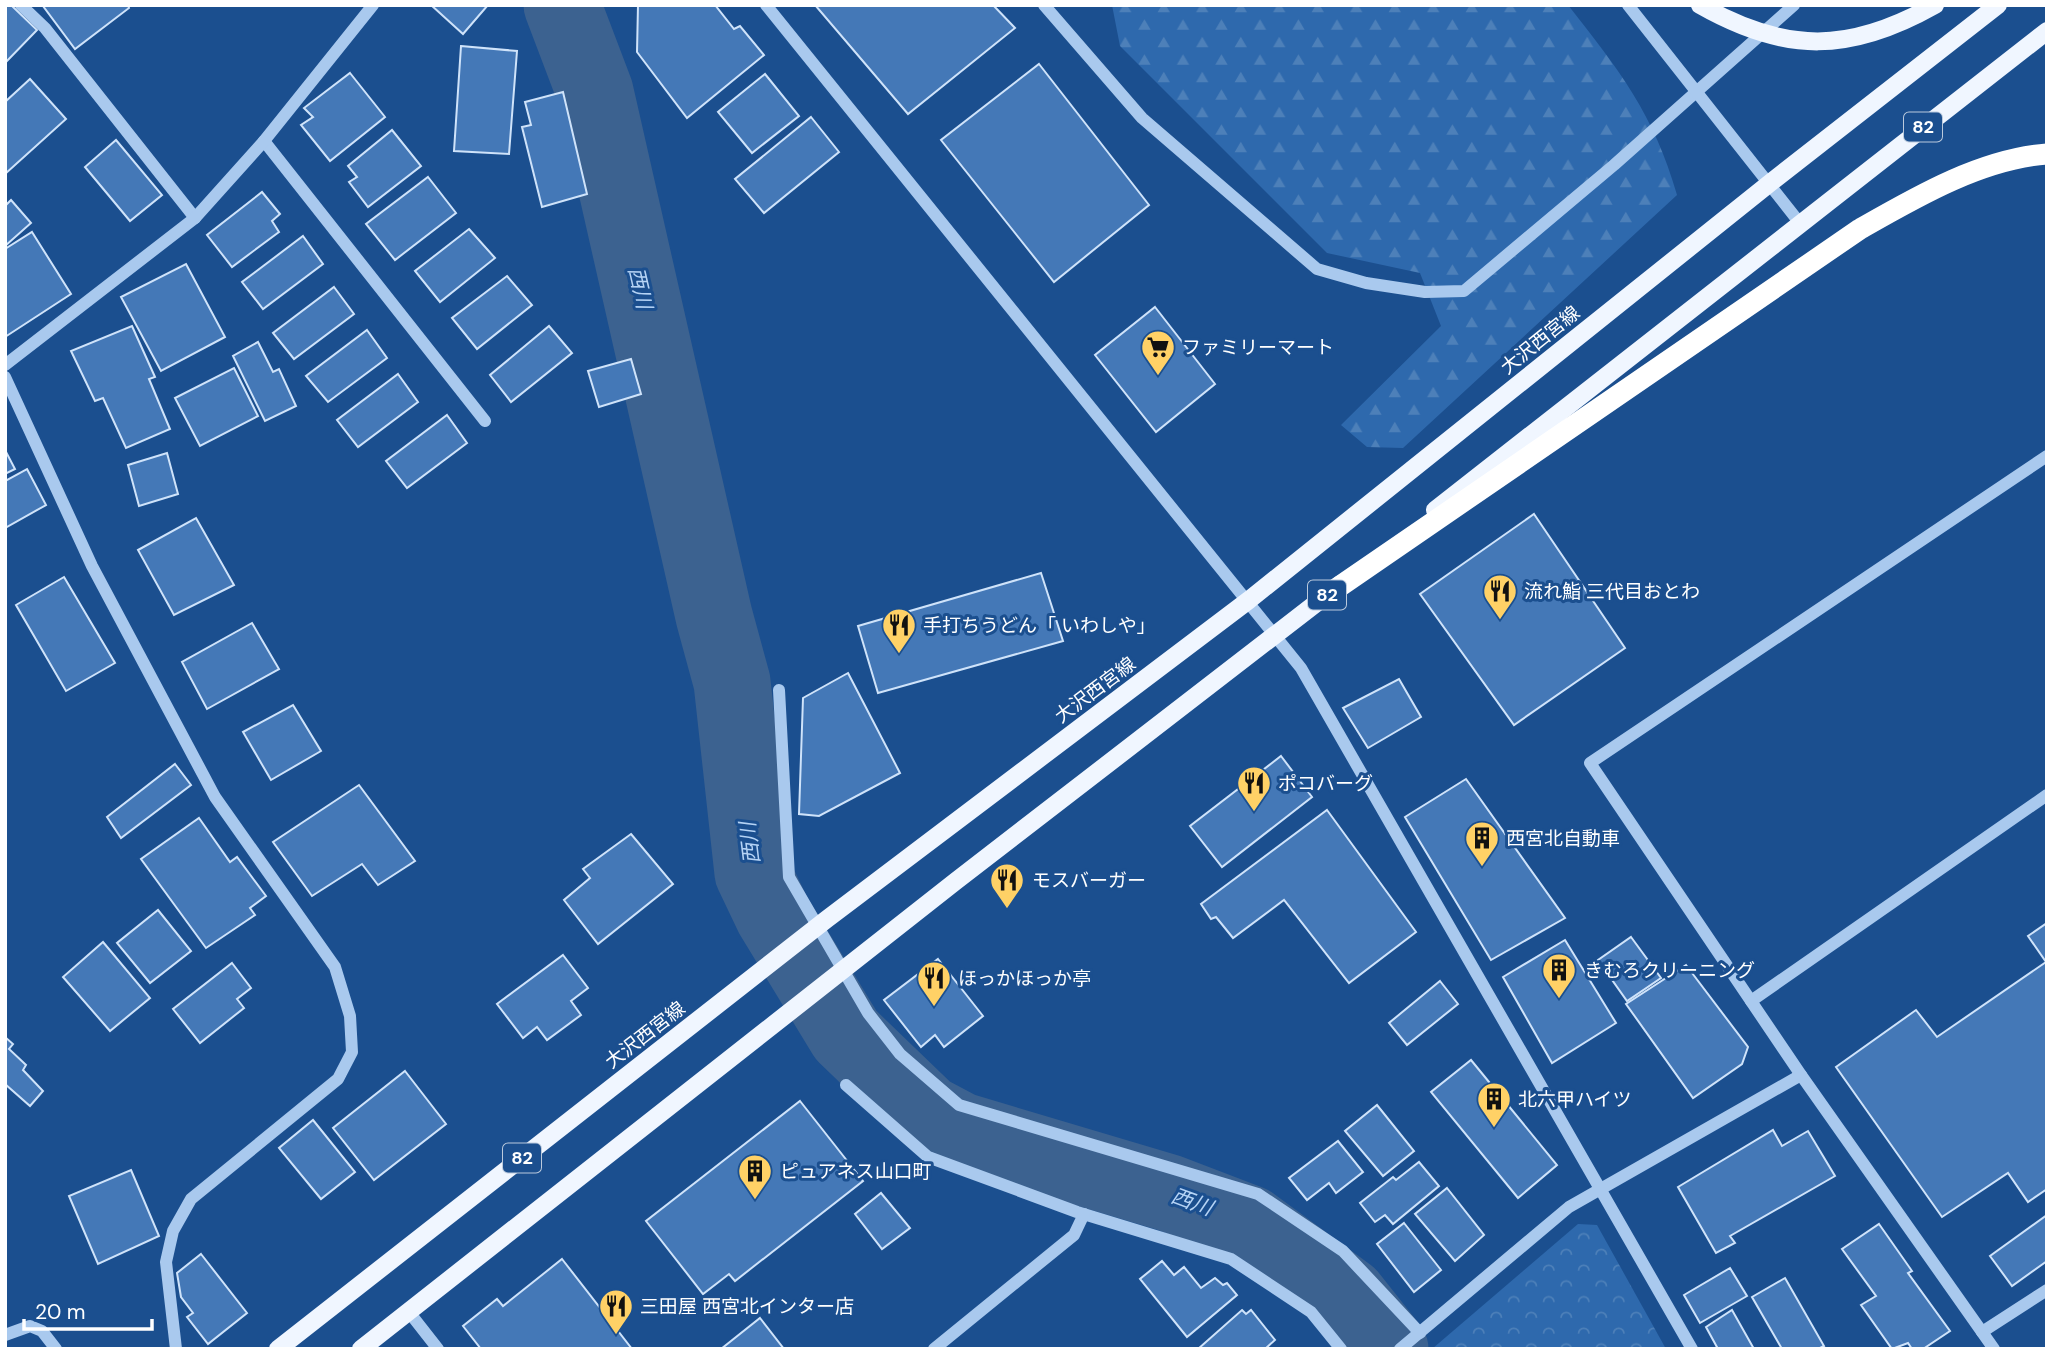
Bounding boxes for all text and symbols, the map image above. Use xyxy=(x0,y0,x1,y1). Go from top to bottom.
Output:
road number: 82 xyxy=(1904,112,1942,142)
water label: 西川 xyxy=(622,264,659,314)
street label: 大沢西宮線 xyxy=(1495,300,1585,380)
supermarket icon: ファミリーマート xyxy=(1139,328,1177,377)
place label: ファミリーマート xyxy=(1182,335,1334,360)
restaurant icon: 流れ鮨 三代目おとわ xyxy=(1481,572,1519,621)
place label: 流れ鮨 三代目おとわ xyxy=(1524,579,1700,604)
road number: 82 xyxy=(1308,580,1346,610)
restaurant icon: 手打ちうどん「 いわしや」 xyxy=(880,606,918,655)
place label: 手打ちうどん「 いわしや」 xyxy=(923,613,1156,638)
street label: 大沢西宮線 xyxy=(1050,651,1140,729)
restaurant icon: ポコバーグ xyxy=(1235,764,1273,813)
place label: ポコバーグ xyxy=(1278,771,1373,796)
water label: 西川 xyxy=(733,818,766,866)
building icon: 西宮北自動車 xyxy=(1463,819,1501,868)
place label: 西宮北自動車 xyxy=(1506,826,1620,851)
restaurant icon: モスバーガー xyxy=(988,861,1026,910)
place label: モスバーガー xyxy=(1032,868,1146,893)
building icon: きむろクリーニング xyxy=(1540,951,1578,1000)
place label: きむろクリーニング xyxy=(1584,958,1755,983)
restaurant icon: ほっかほっか亭 xyxy=(915,959,953,1008)
place label: ほっかほっか亭 xyxy=(958,966,1091,991)
street label: 大沢西宮線 xyxy=(600,996,690,1074)
building icon: 北六甲ハイツ xyxy=(1475,1080,1513,1129)
place label: 北六甲ハイツ xyxy=(1518,1087,1632,1112)
road number: 82 xyxy=(503,1143,541,1172)
building icon: ピュアネス山口町 xyxy=(736,1152,774,1201)
place label: ピュアネス山口町 xyxy=(780,1159,932,1184)
water label: 西川 xyxy=(1167,1182,1218,1223)
restaurant icon: 三田屋 西宮北インター店 xyxy=(597,1287,635,1336)
scale bar xyxy=(24,1288,152,1332)
place label: 三田屋 西宮北インター店 xyxy=(640,1294,854,1319)
text: 20 m xyxy=(35,1298,86,1326)

